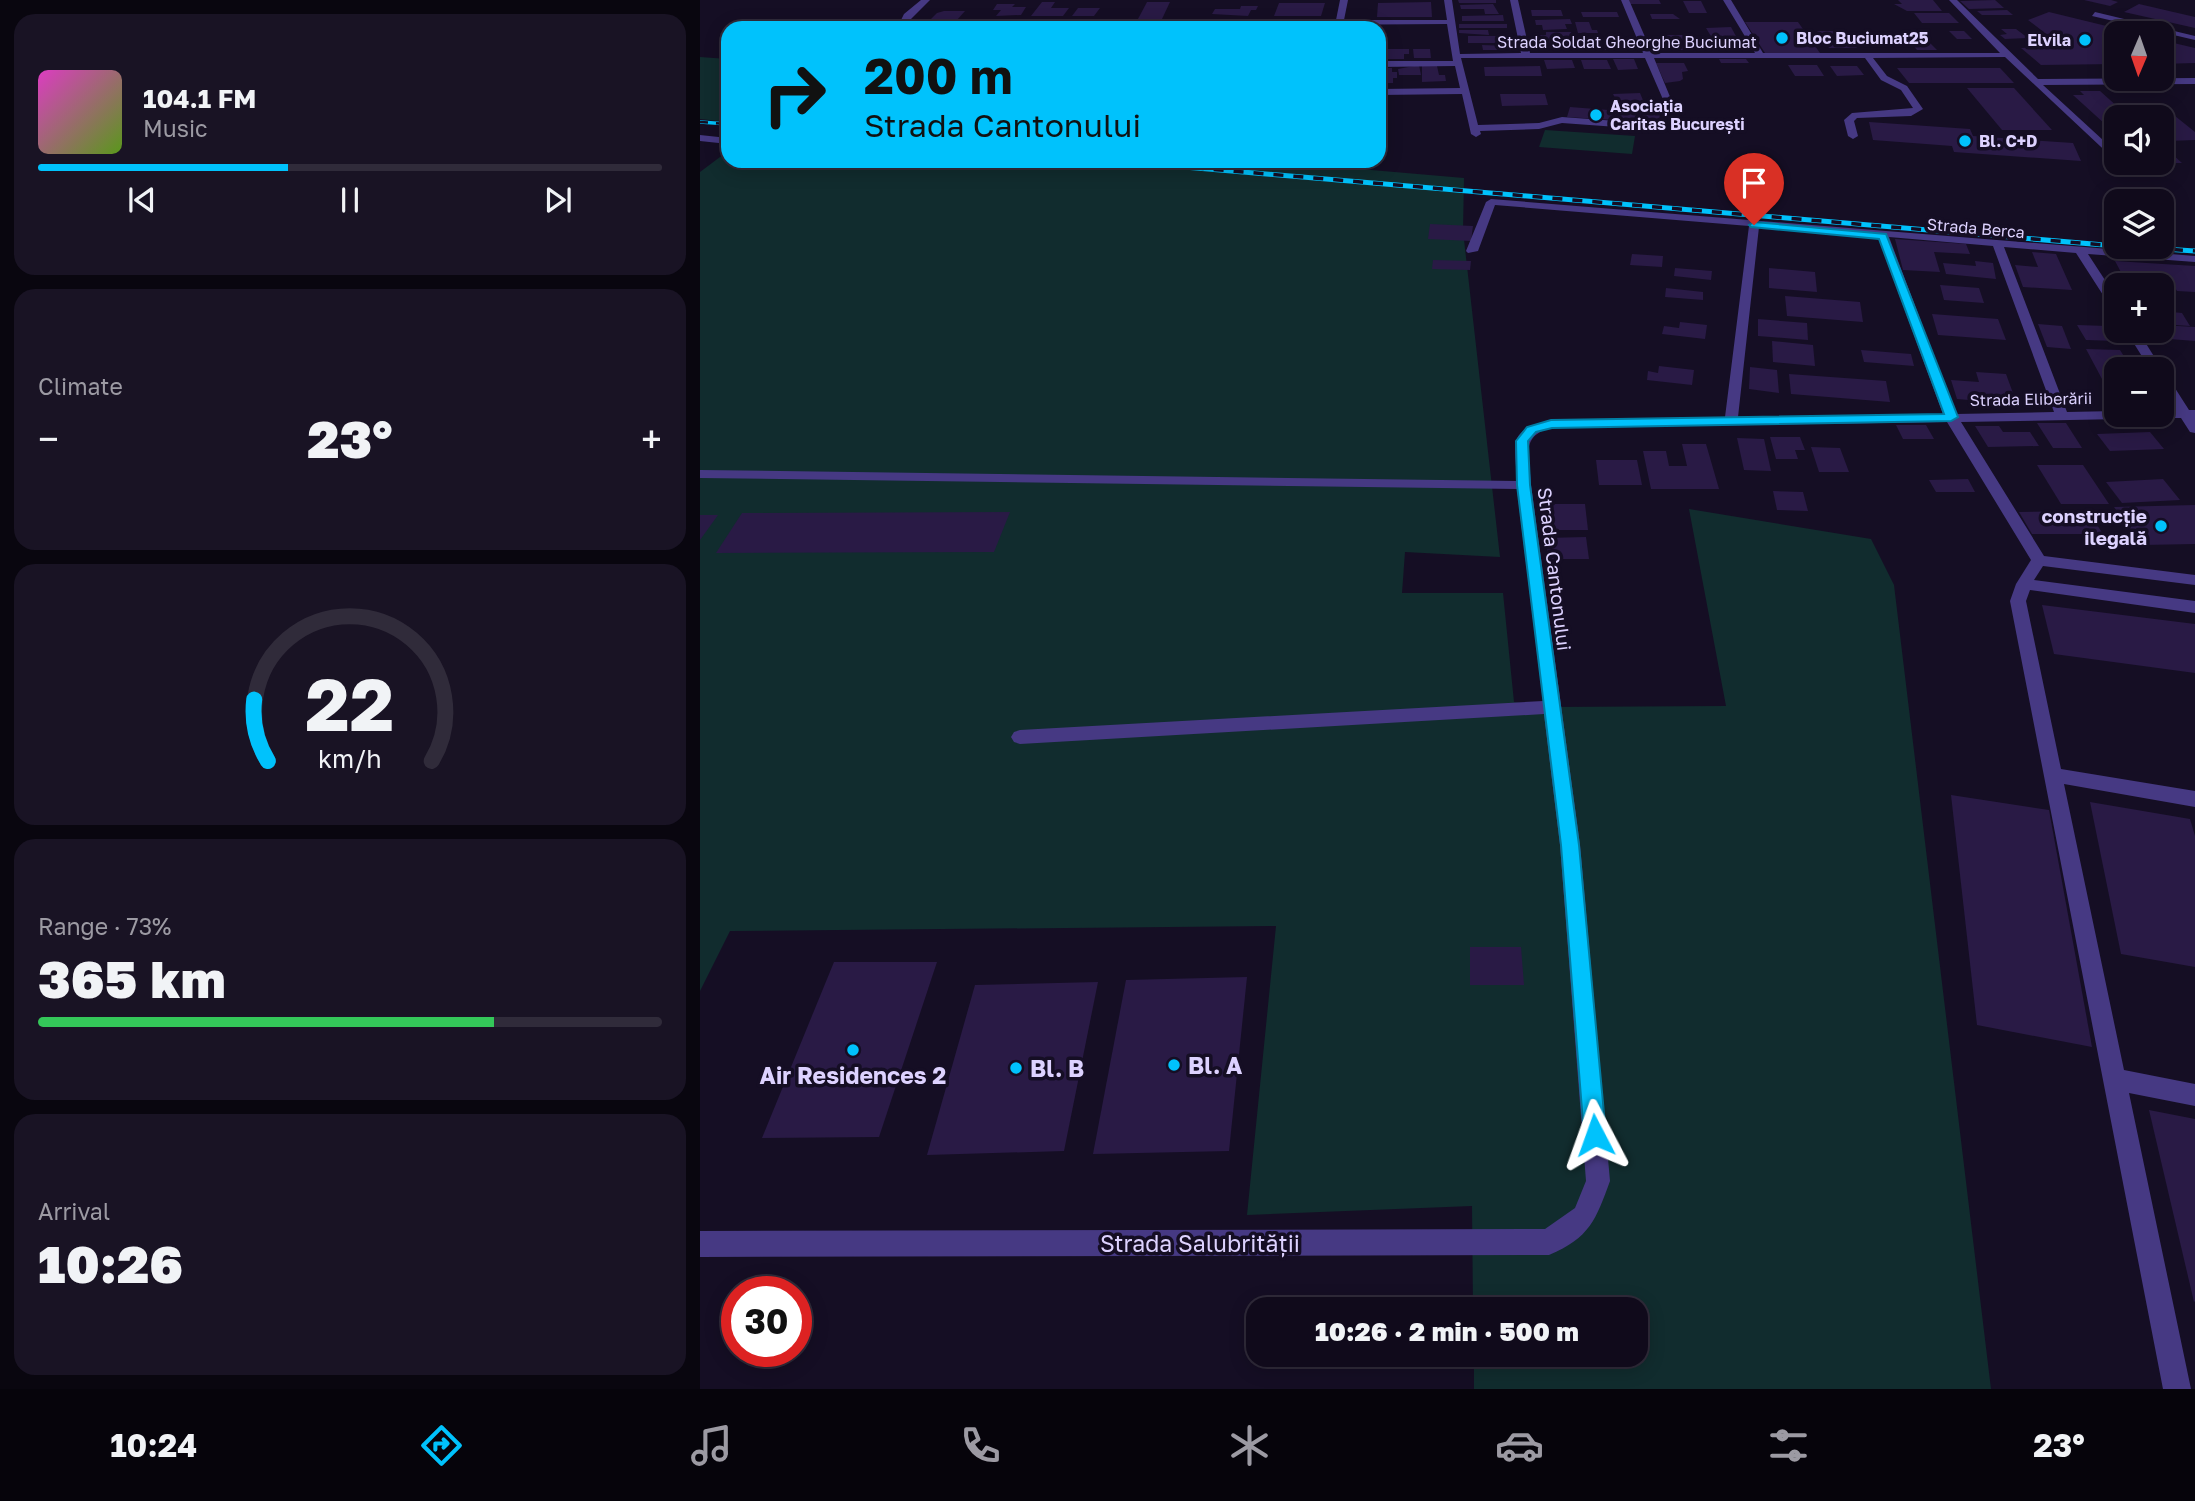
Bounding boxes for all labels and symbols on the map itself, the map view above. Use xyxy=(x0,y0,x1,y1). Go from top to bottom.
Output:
north arrow xyxy=(2104,21,2174,91)
place label: Bloc Buciumat25 xyxy=(1796,28,1929,48)
marker: Bloc Buciumat25 xyxy=(1774,30,1790,46)
place label: Elvila xyxy=(2027,30,2071,50)
street label: Strada Soldat Gheorghe Buciumat xyxy=(1497,32,1757,52)
marker: Elvila xyxy=(2077,32,2093,48)
place label: Asociația Caritas București xyxy=(1610,96,1745,134)
marker: Asociația Caritas București xyxy=(1588,107,1604,123)
place label: Bl. C+D xyxy=(1979,131,2038,151)
marker: Bl. C+D xyxy=(1957,133,1973,149)
pin xyxy=(1724,153,1784,225)
street label: Strada Berca xyxy=(1926,214,2026,242)
street label: Strada Eliberării xyxy=(1970,388,2092,410)
street label: Strada Cantonului xyxy=(1534,486,1576,652)
place label: construcție ilegală xyxy=(2041,504,2147,549)
marker: construcție ilegală xyxy=(2153,518,2169,534)
marker: Air Residences 2 xyxy=(845,1042,861,1058)
place label: Bl. A xyxy=(1188,1051,1243,1079)
place label: Bl. B xyxy=(1030,1054,1084,1082)
marker: Bl. A xyxy=(1166,1057,1182,1073)
marker: Bl. B xyxy=(1008,1060,1024,1076)
place label: Air Residences 2 xyxy=(760,1061,946,1089)
position arrow xyxy=(1558,1098,1632,1172)
street label: Strada Salubrității xyxy=(1100,1229,1300,1258)
speed limit sign: 30 xyxy=(721,1276,812,1367)

